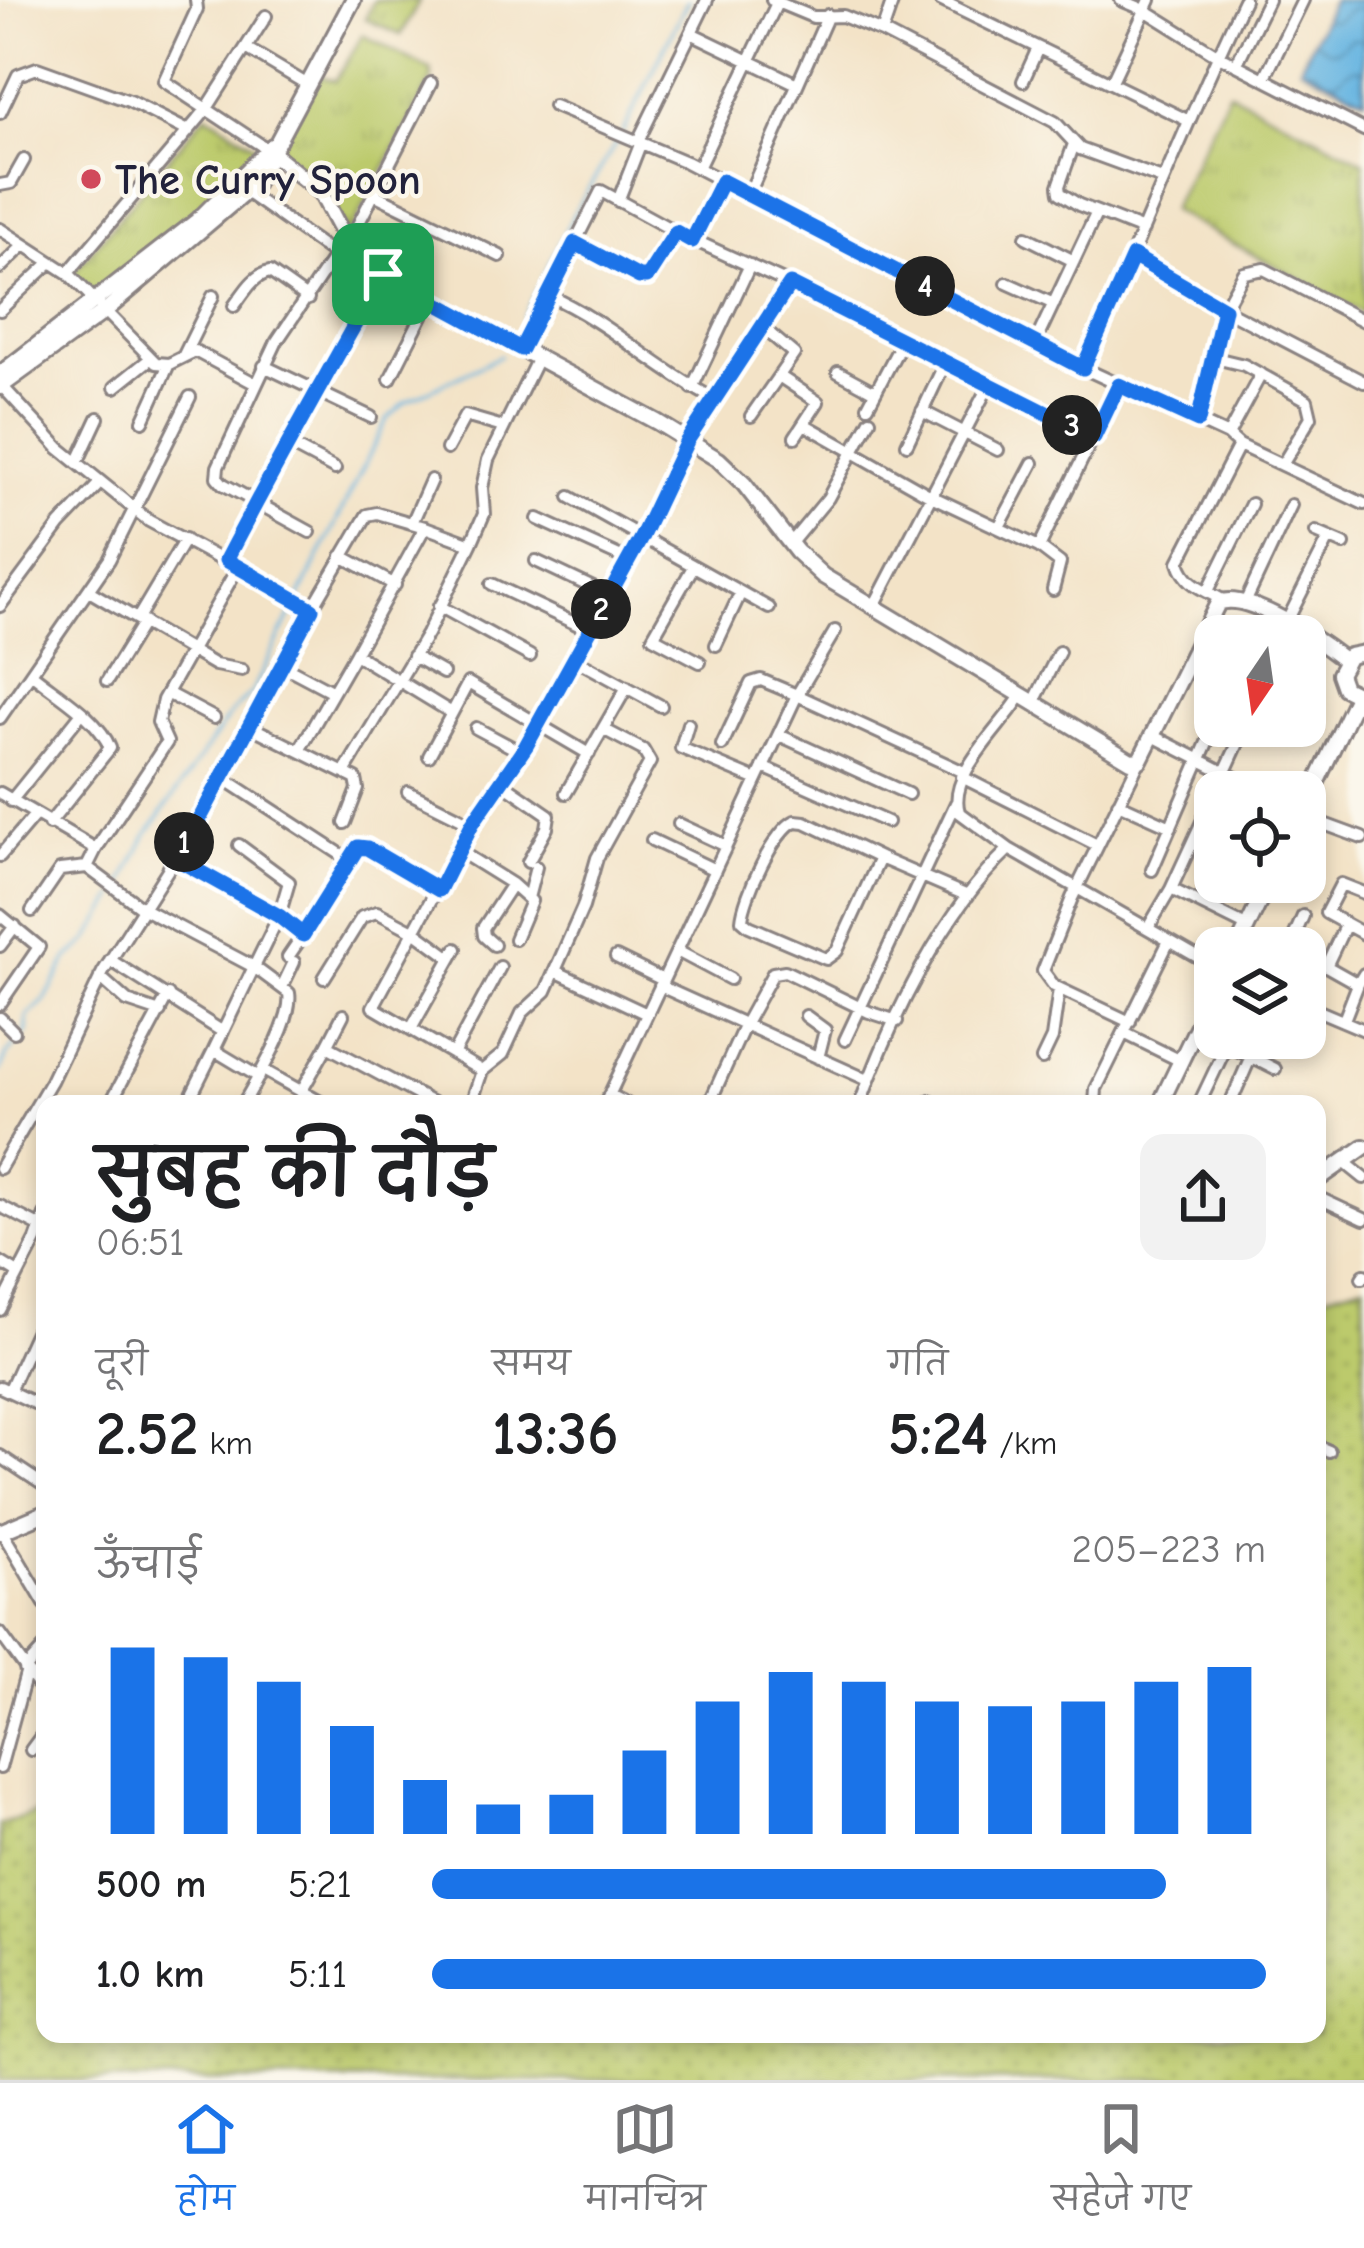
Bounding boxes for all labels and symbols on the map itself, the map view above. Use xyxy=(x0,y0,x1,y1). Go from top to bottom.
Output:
place label: The Curry Spoon xyxy=(115,156,421,205)
marker: The Curry Spoon xyxy=(78,166,104,192)
pin xyxy=(332,223,434,325)
pin: 4 xyxy=(895,256,955,316)
pin: 3 xyxy=(1042,395,1102,455)
pin: 2 xyxy=(571,579,631,639)
north arrow xyxy=(1194,615,1326,747)
pin: 1 xyxy=(154,812,214,872)

